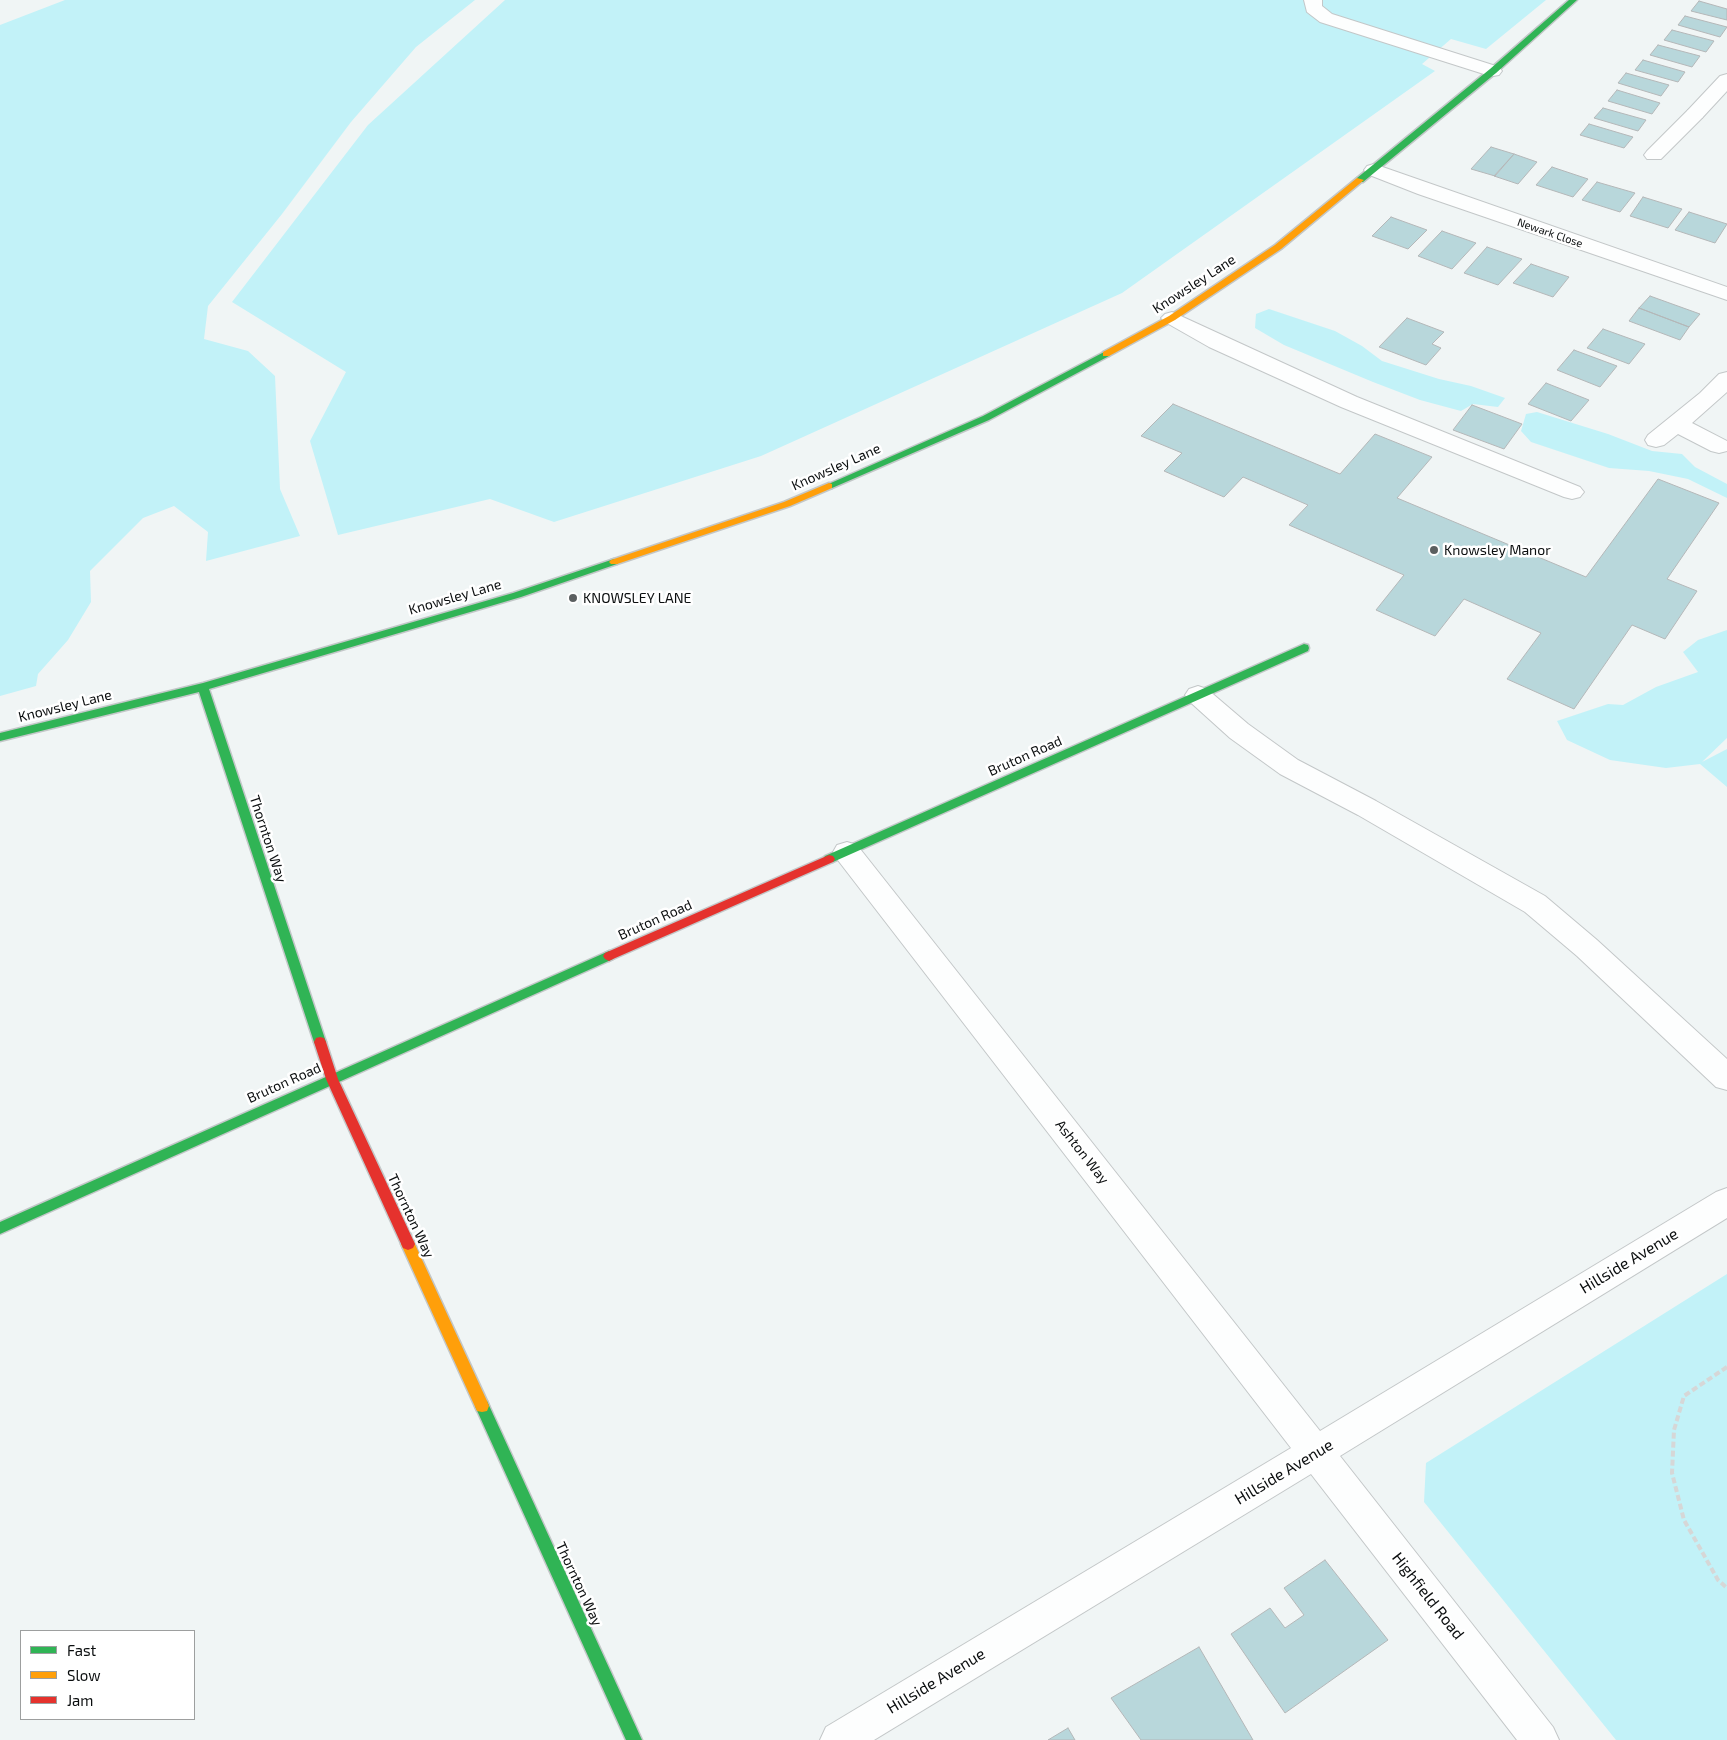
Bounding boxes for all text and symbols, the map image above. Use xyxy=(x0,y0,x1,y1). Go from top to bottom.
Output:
street label: Newark Close xyxy=(1515,216,1585,250)
street label: Knowsley Lane xyxy=(1149,251,1239,317)
street label: Knowsley Lane xyxy=(789,440,883,494)
place label: Knowsley Manor xyxy=(1444,542,1551,558)
marker: Knowsley Manor xyxy=(1428,544,1440,556)
street label: Knowsley Lane xyxy=(407,576,503,618)
place label: KNOWSLEY LANE xyxy=(583,590,691,606)
marker: KNOWSLEY LANE xyxy=(567,592,579,604)
street label: Knowsley Lane xyxy=(17,686,113,726)
street label: Bruton Road xyxy=(985,732,1065,780)
street label: Thornton Way xyxy=(246,793,290,885)
street label: Bruton Road xyxy=(615,896,695,944)
street label: Bruton Road xyxy=(244,1059,324,1107)
street label: Ashton Way xyxy=(1052,1117,1112,1187)
street label: Thornton Way xyxy=(384,1171,438,1261)
street label: Hillside Avenue xyxy=(1576,1224,1682,1298)
street label: Hillside Avenue xyxy=(1231,1435,1337,1509)
street label: Thornton Way xyxy=(552,1539,606,1629)
street label: Highfield Road xyxy=(1388,1549,1468,1643)
legend xyxy=(20,1630,195,1720)
text: Fast xyxy=(67,1641,96,1659)
street label: Hillside Avenue xyxy=(883,1644,989,1718)
text: Slow xyxy=(67,1666,101,1684)
text: Jam xyxy=(67,1691,93,1709)

